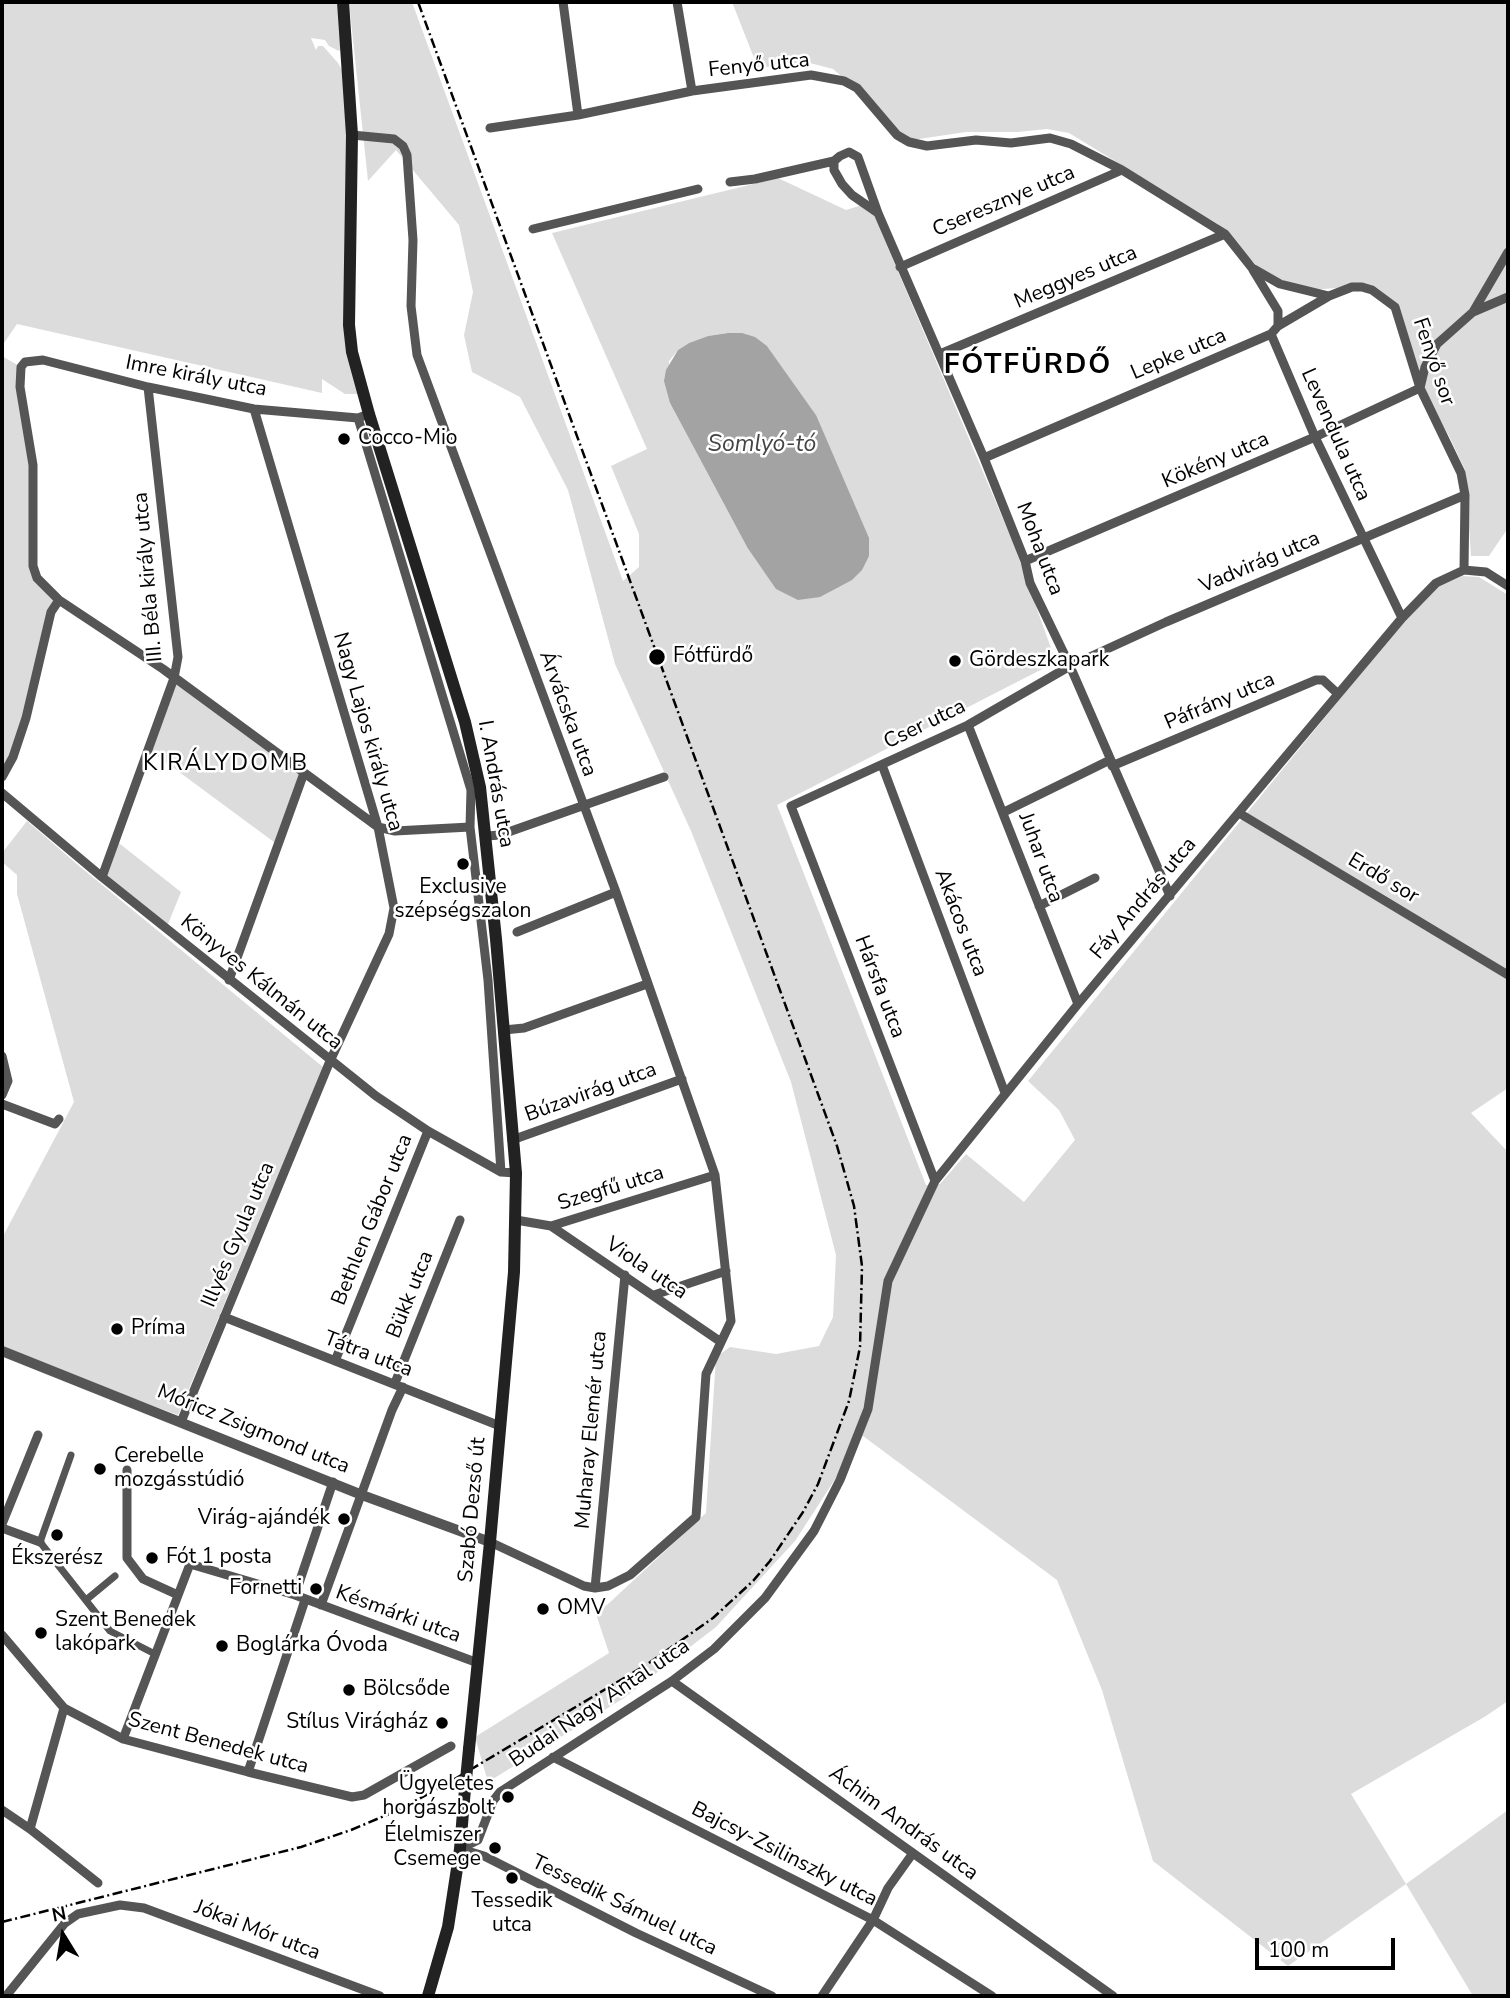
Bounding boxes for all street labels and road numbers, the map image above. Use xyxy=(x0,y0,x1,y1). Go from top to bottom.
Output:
street label: Fenyő utca xyxy=(707,48,811,84)
street label: Cseresznye utca xyxy=(929,161,1079,243)
street label: Meggyes utca xyxy=(1011,241,1141,315)
street label: Fenyő sor xyxy=(1406,315,1460,409)
street label: Lepke utca xyxy=(1127,324,1231,386)
street label: Imre király utca xyxy=(123,351,269,403)
street label: Levendula utca xyxy=(1294,365,1376,505)
street label: Kökény utca xyxy=(1159,427,1273,495)
street label: III. Béla király utca xyxy=(129,491,169,663)
street label: Moha utca xyxy=(1010,499,1068,599)
street label: Vadvirág utca xyxy=(1196,526,1324,600)
street label: Nagy Lajos király utca xyxy=(327,630,407,834)
street label: Árvácska utca xyxy=(533,648,601,780)
street label: Páfrány utca xyxy=(1161,667,1279,737)
street label: Cser utca xyxy=(880,694,970,756)
street label: I. András utca xyxy=(471,718,519,850)
street label: Juhar utca xyxy=(1012,809,1068,907)
street label: Fáy András utca xyxy=(1086,833,1202,965)
street label: Erdő sor xyxy=(1343,848,1423,910)
street label: Akácos utca xyxy=(928,866,992,980)
street label: Könyves Kálmán utca xyxy=(175,910,347,1056)
street label: Hársfa utca xyxy=(848,932,910,1042)
street label: Búzavirág utca xyxy=(522,1058,660,1128)
street label: Bethlen Gábor utca xyxy=(327,1131,419,1309)
street label: Illyés Gyula utca xyxy=(197,1159,281,1311)
street label: Szegfű utca xyxy=(555,1161,667,1217)
street label: Viola utca xyxy=(600,1232,692,1306)
street label: Bükk utca xyxy=(382,1248,440,1342)
street label: Tátra utca xyxy=(320,1327,416,1383)
street label: Muharay Elemér utca xyxy=(571,1330,613,1530)
street label: Móricz Zsigmond utca xyxy=(153,1380,353,1480)
street label: Szabó Dezső út xyxy=(454,1436,492,1584)
street label: Késmárki utca xyxy=(332,1581,464,1649)
street label: Budai Nagy Antal utca xyxy=(505,1634,695,1774)
street label: Szent Benedek utca xyxy=(125,1708,311,1780)
street label: Áchim András utca xyxy=(823,1761,983,1887)
street label: Bajcsy-Zsilinszky utca xyxy=(687,1797,881,1913)
street label: Tessedik Sámuel utca xyxy=(527,1850,721,1962)
street label: Jókai Mór utca xyxy=(191,1895,323,1967)

